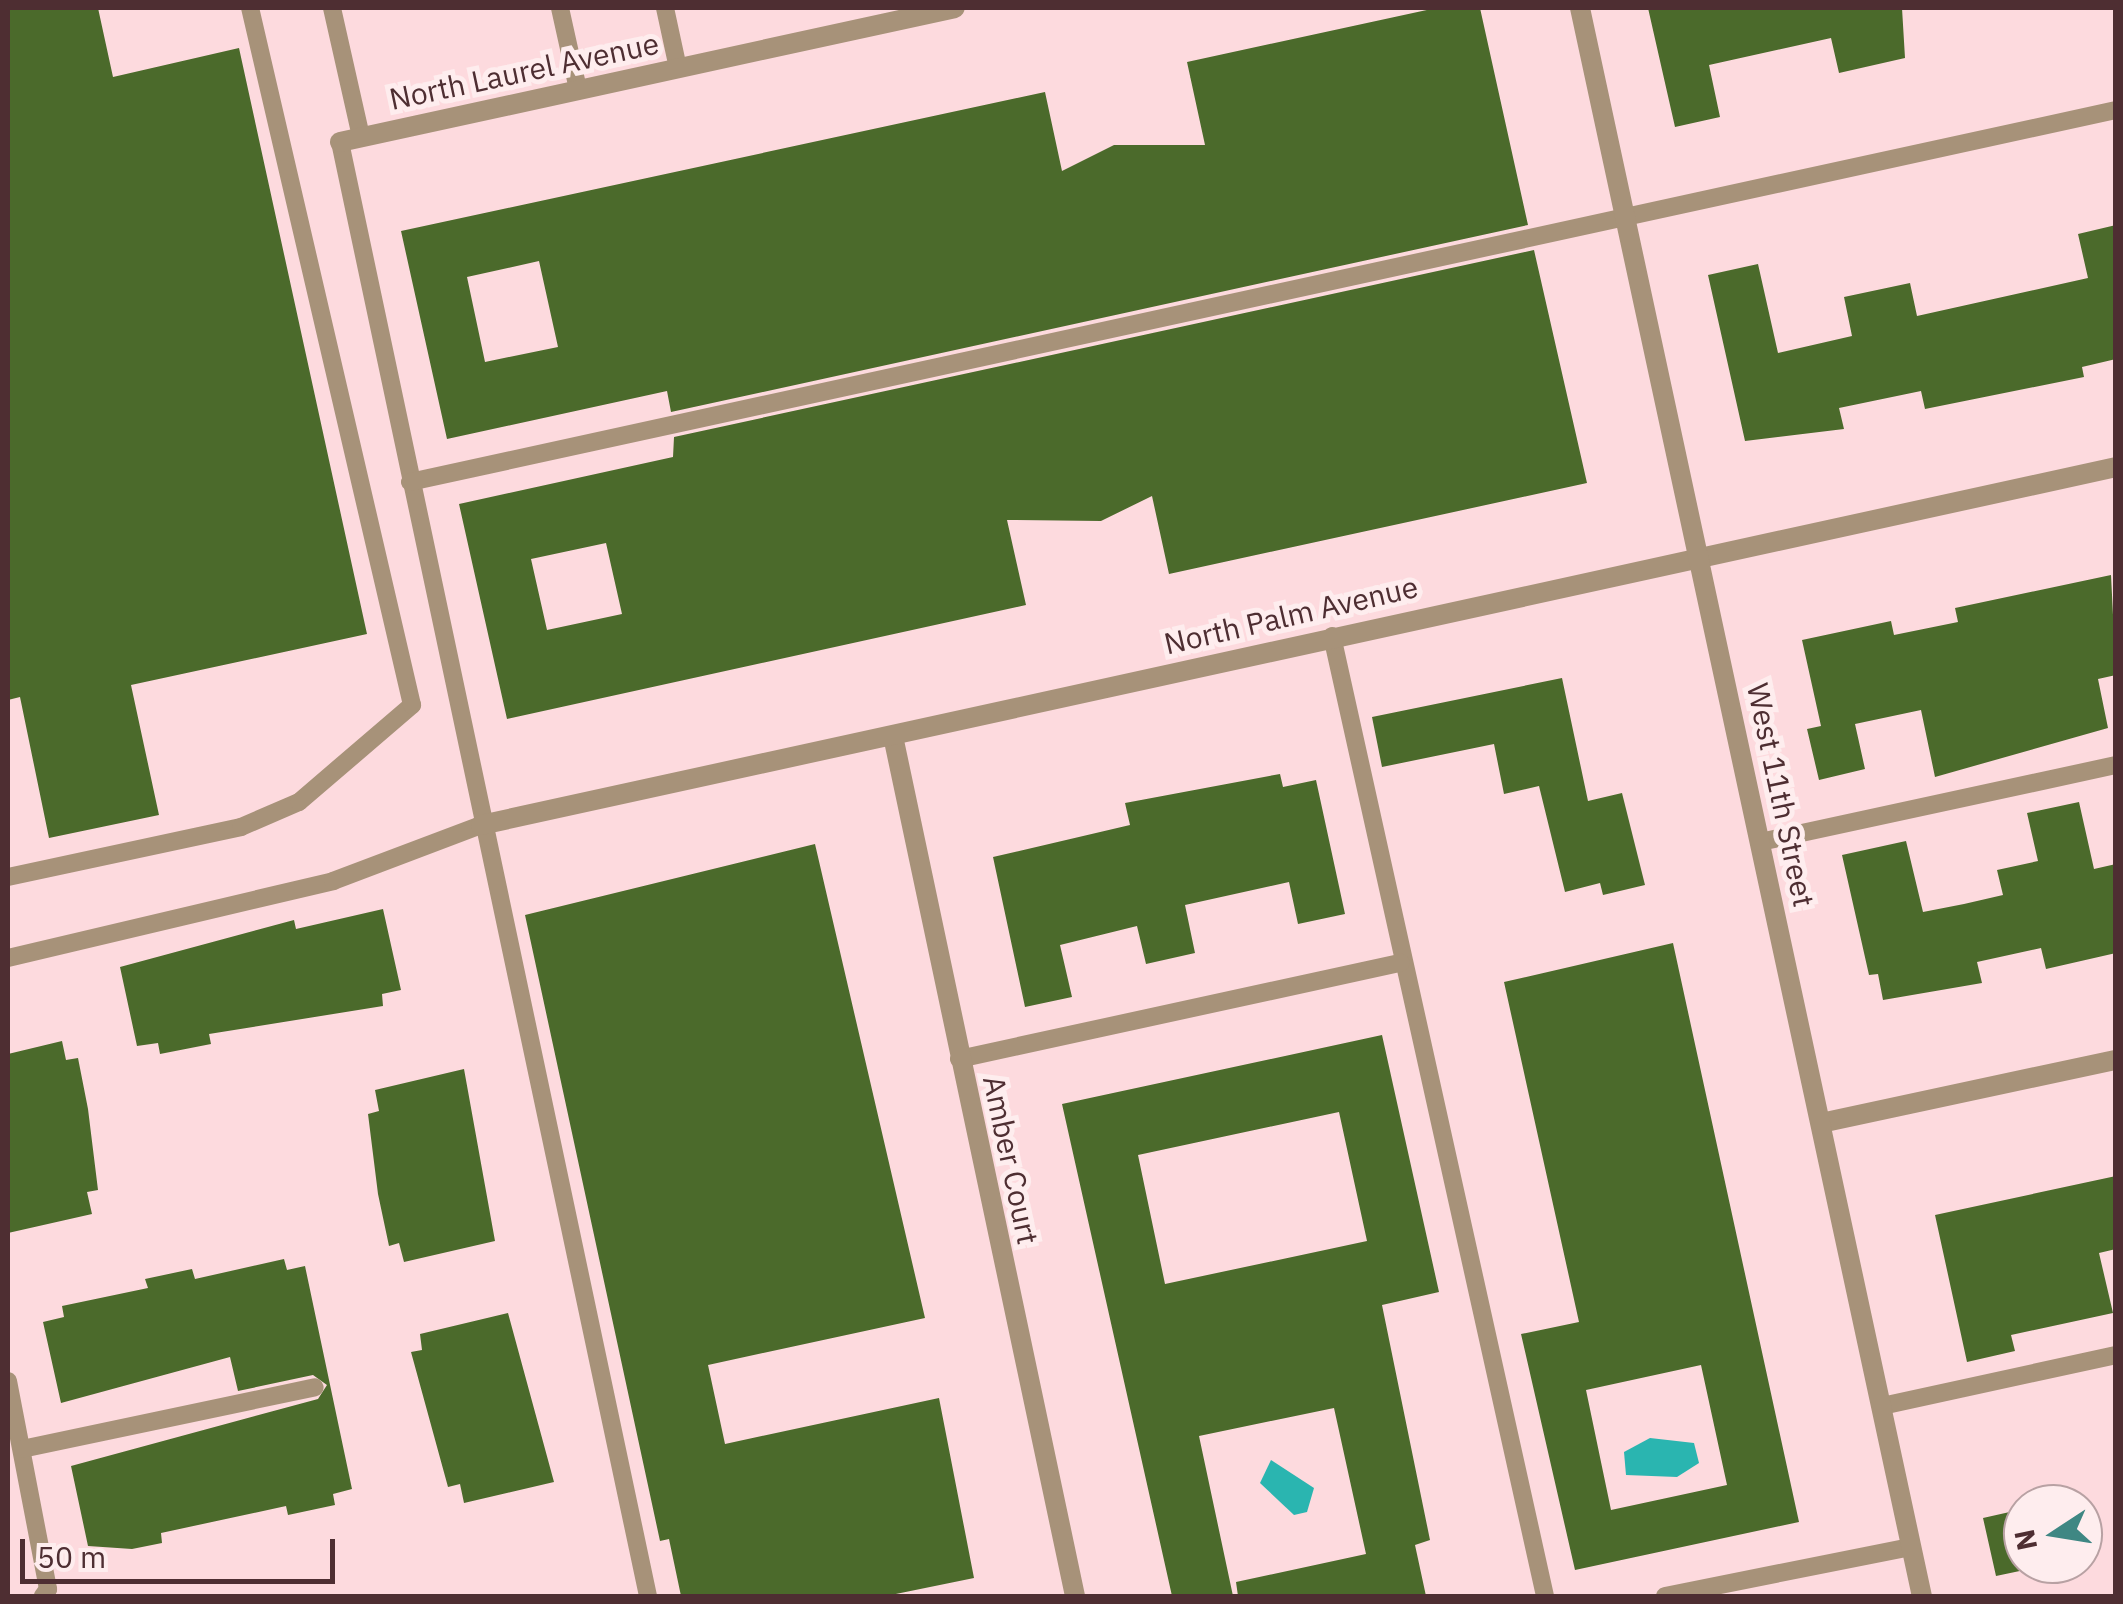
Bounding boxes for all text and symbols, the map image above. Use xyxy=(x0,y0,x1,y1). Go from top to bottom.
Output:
street label: North Laurel Avenue xyxy=(386,25,662,117)
street label: North Palm Avenue xyxy=(1161,568,1421,662)
street label: West 11th Street xyxy=(1740,680,1822,910)
street label: Amber Court xyxy=(976,1072,1046,1248)
north arrow xyxy=(2003,1484,2103,1584)
scale bar xyxy=(25,1519,340,1581)
text: N xyxy=(2005,1526,2045,1554)
text: 50 m xyxy=(37,1537,106,1576)

